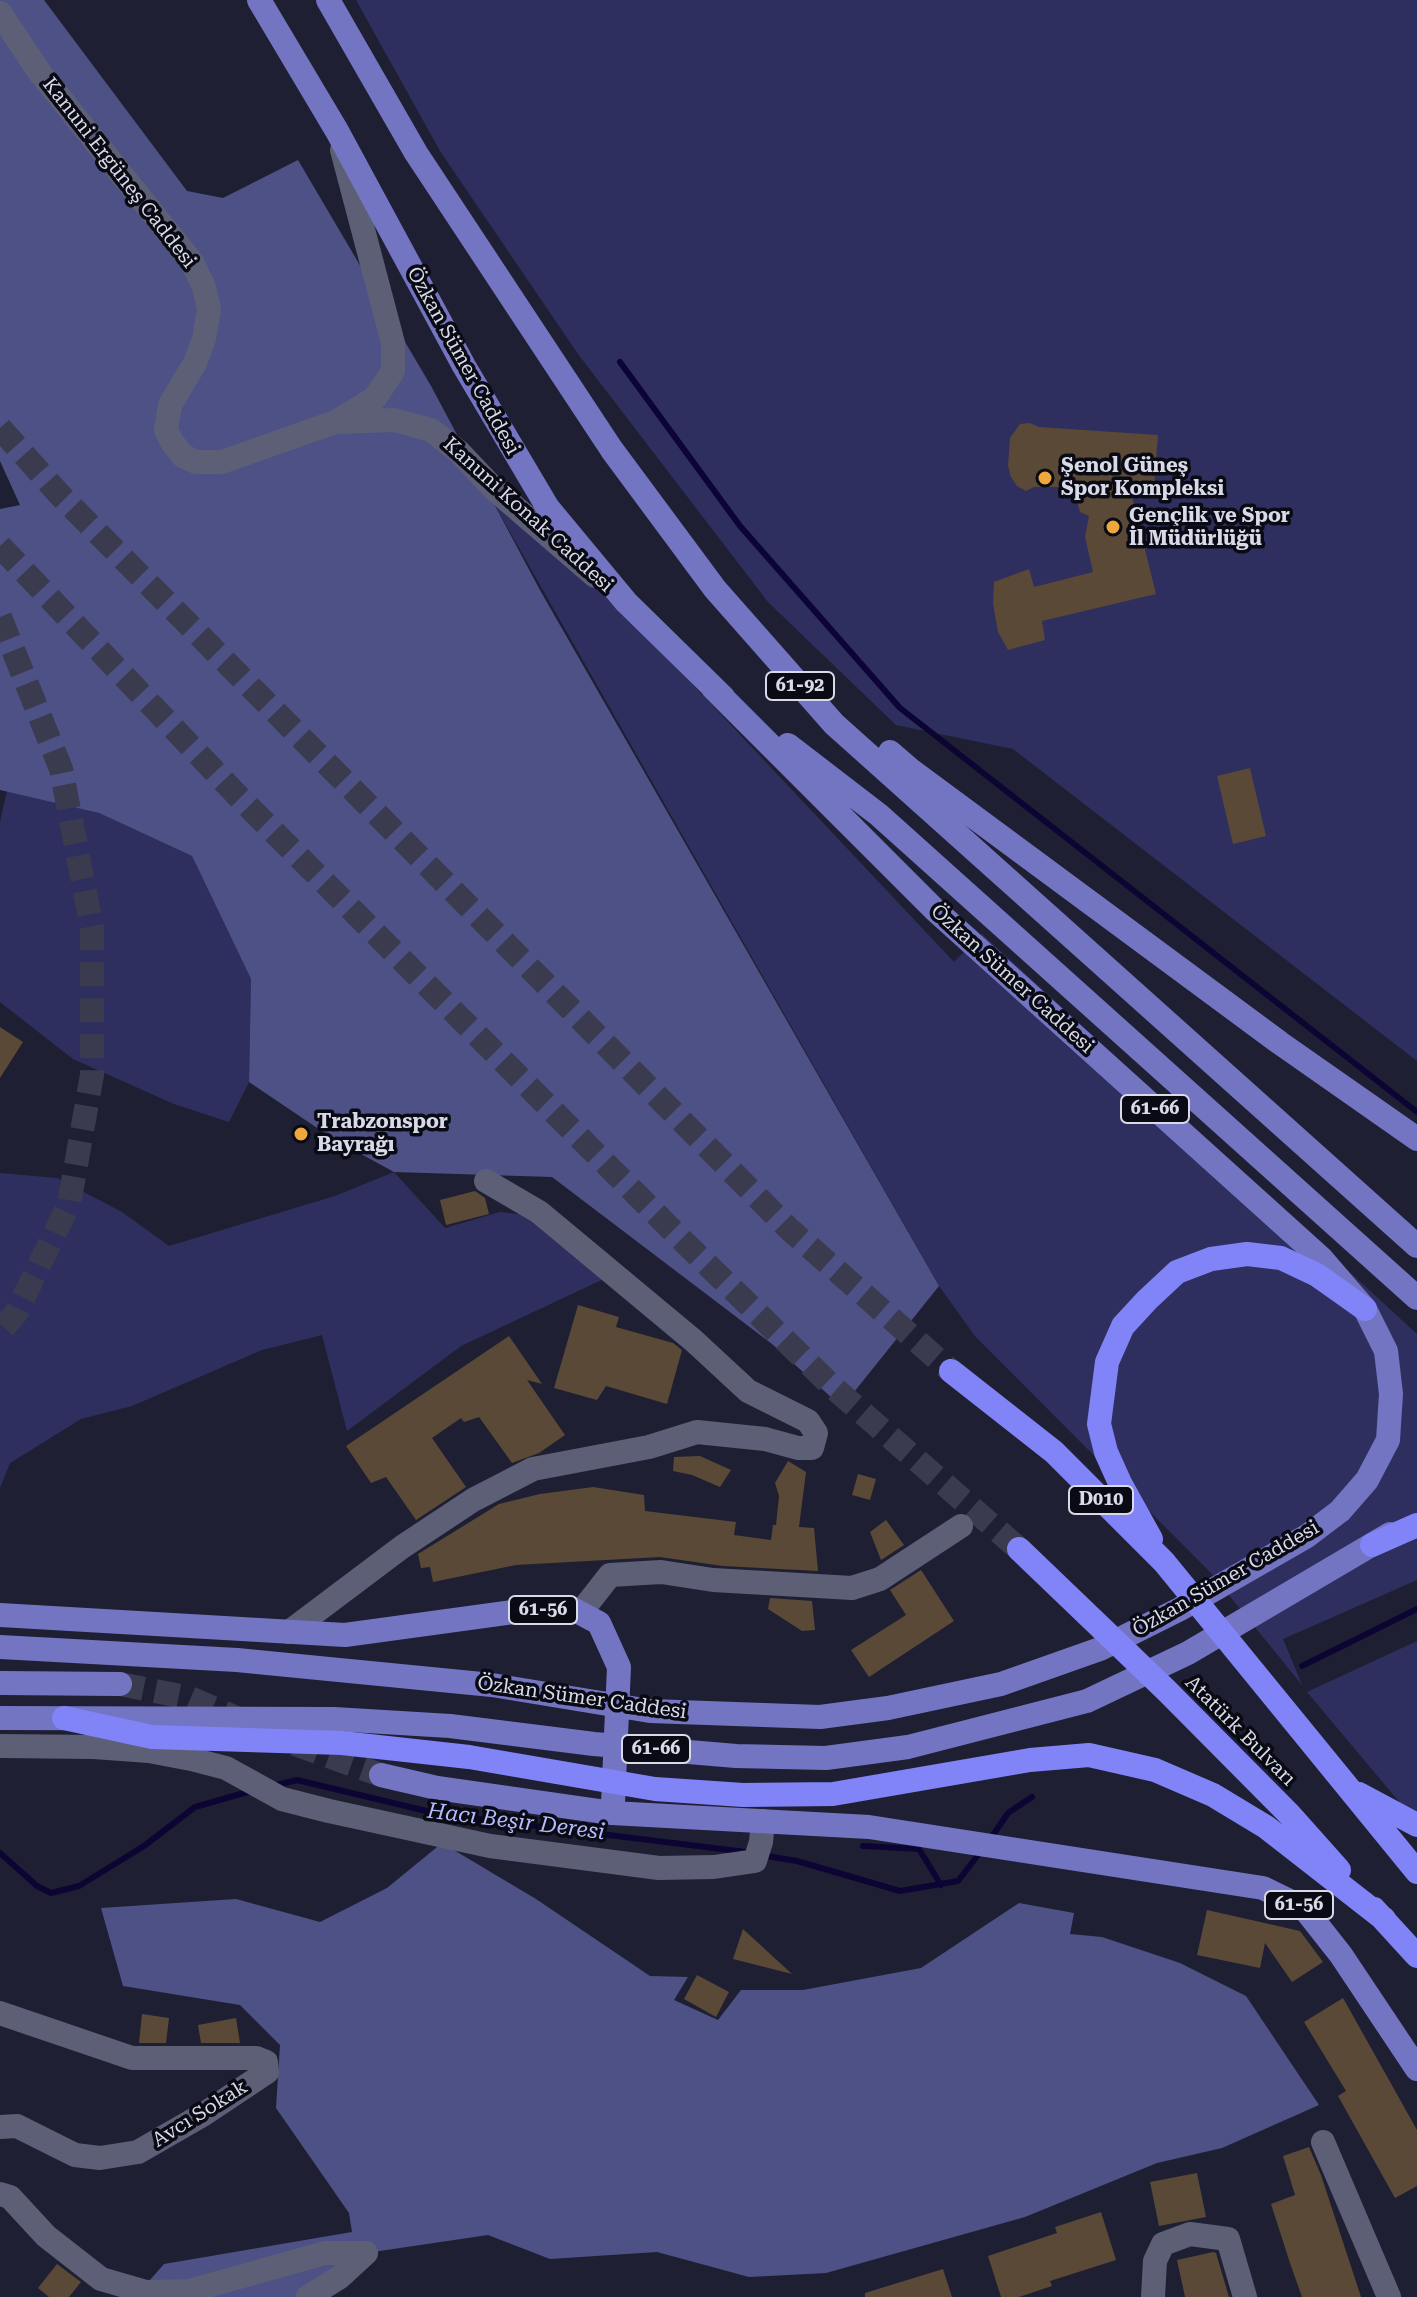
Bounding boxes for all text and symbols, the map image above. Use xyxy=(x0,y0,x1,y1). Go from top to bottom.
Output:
street label: Kanuni Ergüneş Caddesi xyxy=(37,73,201,273)
street label: Özkan Sümer Caddesi xyxy=(401,263,525,459)
street label: Kanuni Konak Caddesi xyxy=(438,432,618,598)
place label: Şenol Güneş Spor Kompleksi xyxy=(1061,454,1224,501)
marker: Şenol Güneş Spor Kompleksi xyxy=(1036,469,1054,487)
place label: Gençlik ve Spor İl Müdürlüğü xyxy=(1129,504,1290,551)
marker: Gençlik ve Spor İl Müdürlüğü xyxy=(1104,518,1122,536)
road number: 61-92 xyxy=(766,672,834,700)
street label: Özkan Sümer Caddesi xyxy=(926,899,1098,1059)
road number: 61-66 xyxy=(1121,1095,1189,1123)
place label: Trabzonspor Bayrağı xyxy=(317,1110,448,1157)
marker: Trabzonspor Bayrağı xyxy=(292,1125,310,1143)
road number: D010 xyxy=(1069,1486,1133,1514)
street label: Özkan Sümer Caddesi xyxy=(1129,1516,1323,1642)
road number: 61-56 xyxy=(509,1596,577,1624)
street label: Özkan Sümer Caddesi xyxy=(476,1671,688,1725)
street label: Atatürk Bulvarı xyxy=(1180,1671,1300,1791)
road number: 61-66 xyxy=(622,1735,690,1763)
water label: Hacı Beşir Deresi xyxy=(426,1798,606,1846)
road number: 61-56 xyxy=(1265,1891,1333,1919)
street label: Avcı Sokak xyxy=(148,2075,252,2153)

